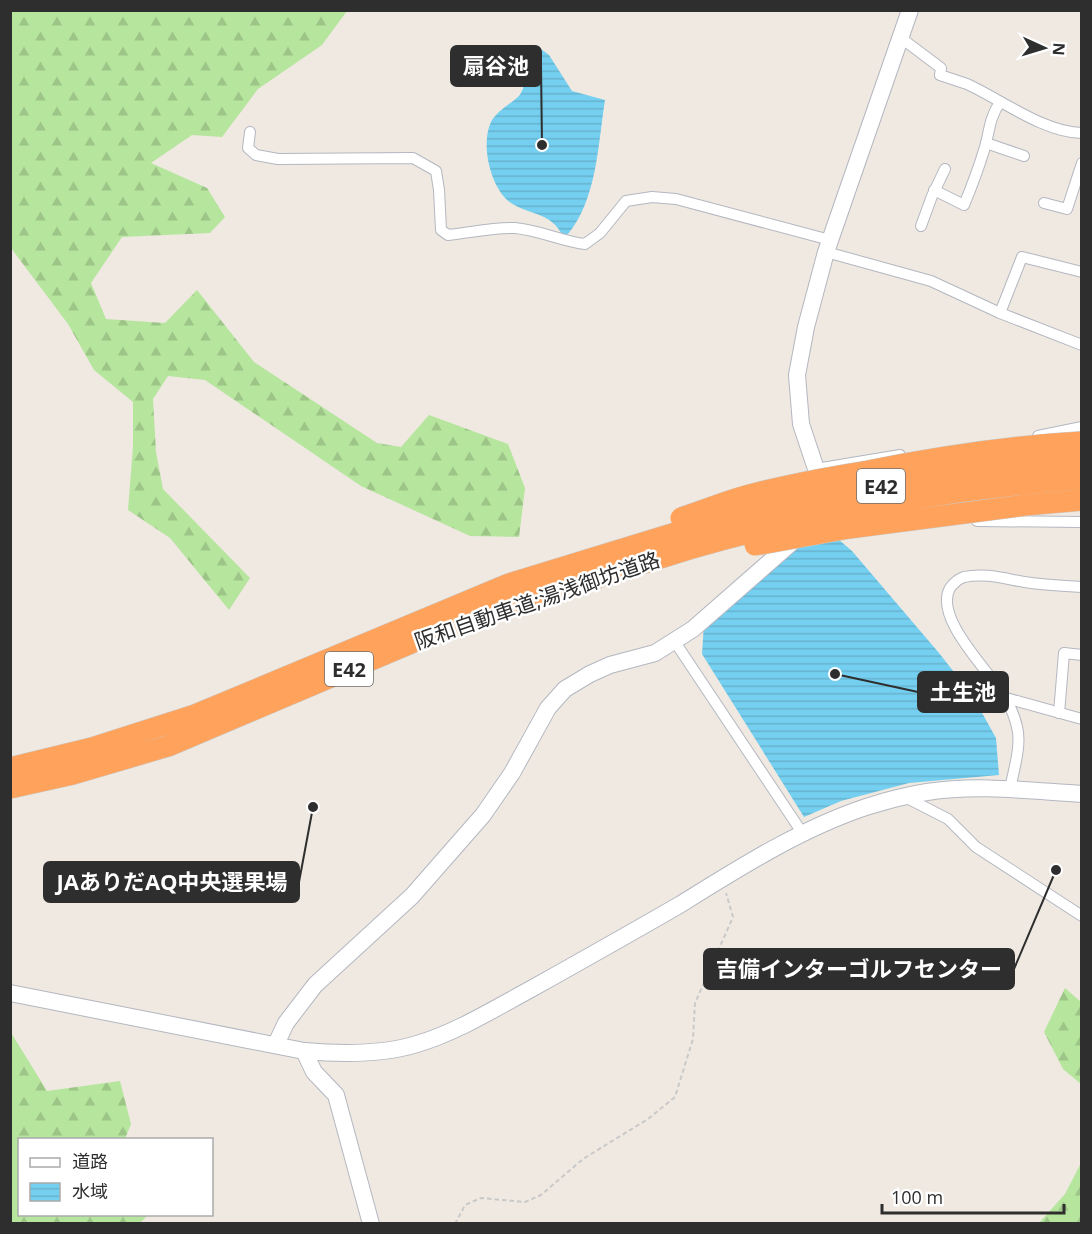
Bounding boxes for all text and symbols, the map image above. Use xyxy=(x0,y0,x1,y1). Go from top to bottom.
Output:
north arrow xyxy=(1014,18,1074,78)
text: N xyxy=(1048,42,1070,56)
callout: 扇谷池 xyxy=(451,46,541,86)
text: 扇谷池 xyxy=(463,50,529,80)
road number: E42 xyxy=(857,469,905,503)
street label: 阪和自動車道;湯浅御坊道路 xyxy=(411,545,663,655)
road number: E42 xyxy=(325,652,373,686)
callout: 土生池 xyxy=(918,672,1008,712)
text: 土生池 xyxy=(930,676,996,706)
callout: JAありだAQ中央選果場 xyxy=(44,862,299,902)
text: JAありだAQ中央選果場 xyxy=(54,866,288,896)
callout: 吉備インターゴルフセンター xyxy=(704,949,1014,989)
text: 吉備インターゴルフセンター xyxy=(716,953,1002,983)
legend xyxy=(18,1138,213,1216)
text: 道路 xyxy=(72,1149,108,1173)
scale bar xyxy=(882,1177,1064,1215)
text: 水域 xyxy=(72,1179,108,1203)
text: 100 m xyxy=(891,1185,943,1209)

